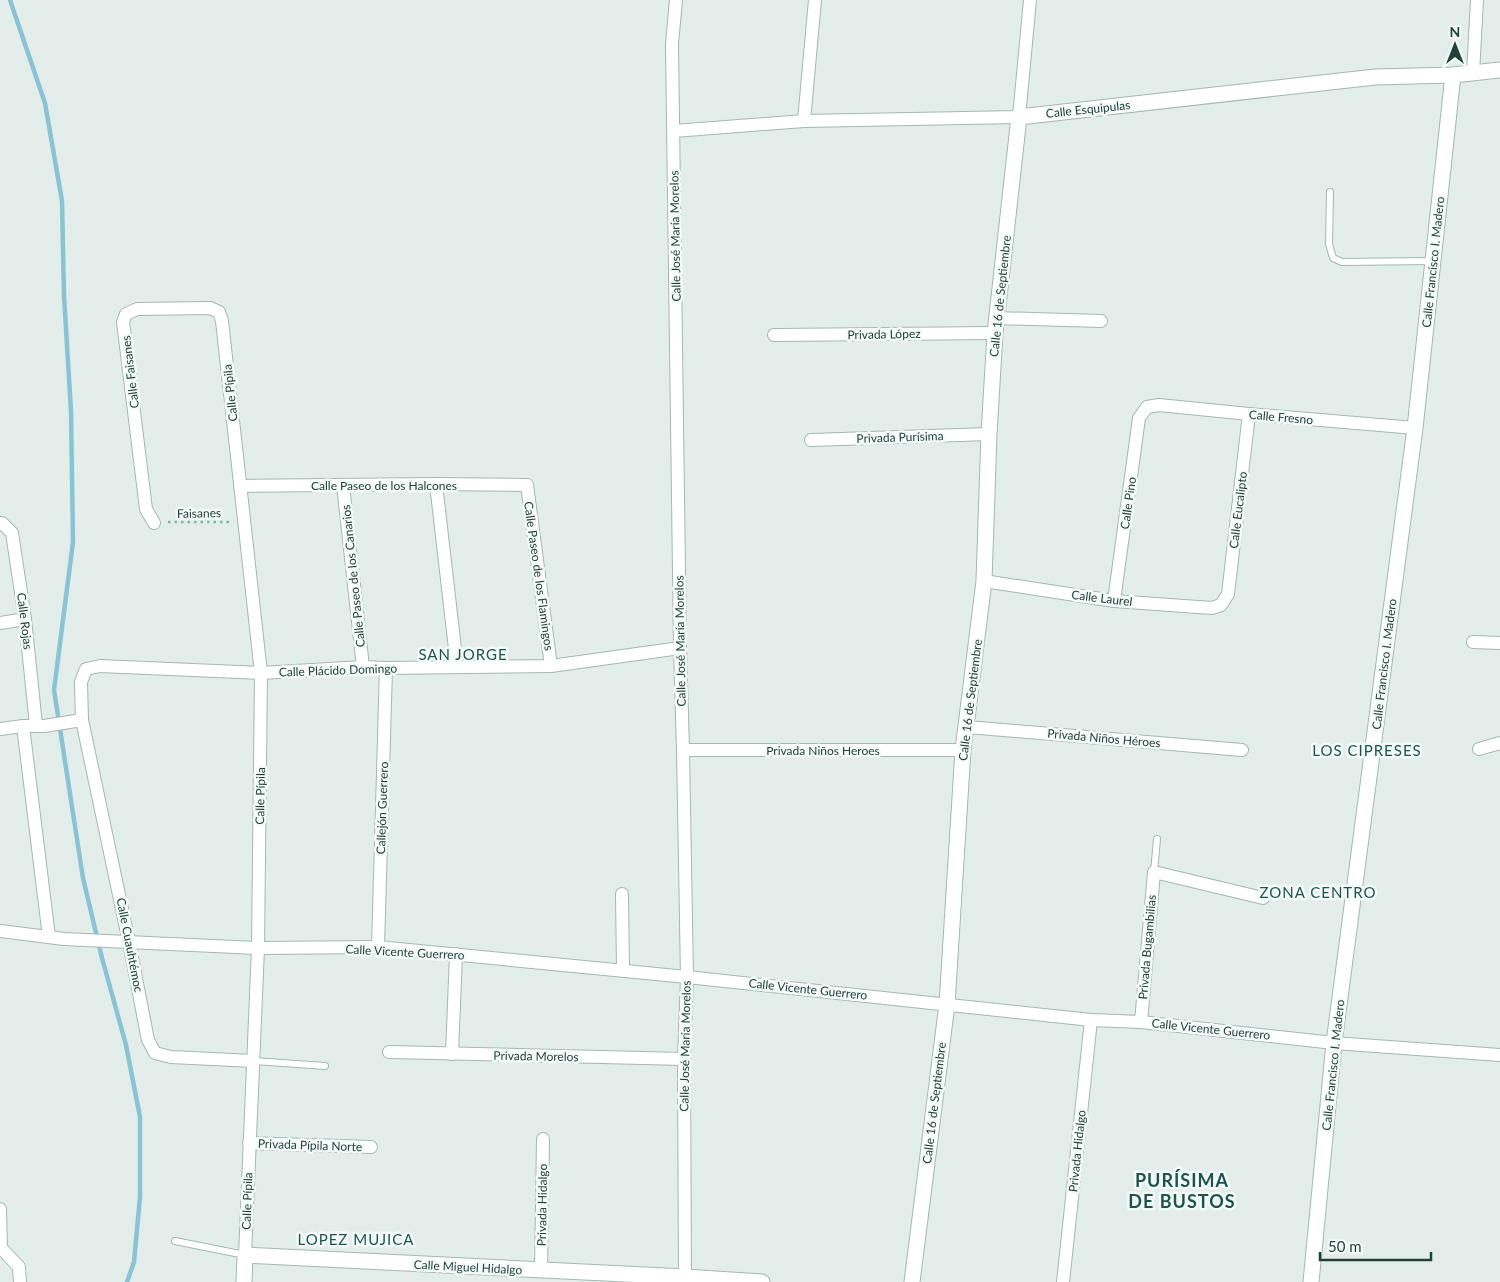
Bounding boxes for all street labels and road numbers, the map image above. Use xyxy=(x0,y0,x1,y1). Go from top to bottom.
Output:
street label: Calle Esquipulas xyxy=(1045,97,1131,121)
street label: Calle José María Morelos xyxy=(666,170,684,302)
street label: Calle Francisco I. Madero xyxy=(1419,196,1447,328)
street label: Calle 16 de Septiembre xyxy=(986,234,1014,358)
street label: Privada López xyxy=(847,326,921,342)
street label: Calle Faisanes xyxy=(118,335,142,409)
street label: Calle Pípila xyxy=(220,364,240,422)
street label: Calle Fresno xyxy=(1248,407,1314,427)
street label: Privada Purísima xyxy=(856,428,944,446)
street label: Calle Eucalipto xyxy=(1226,470,1250,549)
street label: Calle Pino xyxy=(1117,476,1139,530)
street label: Calle Paseo de los Halcones xyxy=(311,478,457,493)
street label: Calle Paseo de los Flamingos xyxy=(521,500,557,652)
street label: Calle Paseo de los Canarios xyxy=(338,504,368,648)
street label: Faisanes xyxy=(177,505,221,521)
street label: Calle José María Morelos xyxy=(671,575,689,707)
street label: Calle Laurel xyxy=(1071,587,1133,609)
street label: Calle Rojas xyxy=(14,592,36,650)
street label: Calle Francisco I. Madero xyxy=(1369,598,1399,730)
street label: Calle 16 de Septiembre xyxy=(955,638,985,762)
street label: Calle Plácido Domingo xyxy=(279,660,398,680)
street label: Privada Niños Héroes xyxy=(1047,726,1161,750)
street label: Privada Niños Heroes xyxy=(766,743,880,758)
street label: Callejón Guerrero xyxy=(373,761,391,855)
street label: Calle Pípila xyxy=(252,767,268,825)
street label: Privada Bugambilias xyxy=(1135,894,1159,1000)
street label: Calle Cuauhtémoc xyxy=(113,896,147,994)
street label: Calle Vicente Guerrero xyxy=(345,941,465,963)
street label: Calle Vicente Guerrero xyxy=(748,975,868,1003)
street label: Calle José María Morelos xyxy=(676,980,694,1112)
street label: Calle Francisco I. Madero xyxy=(1319,999,1347,1131)
street label: Calle Vicente Guerrero xyxy=(1151,1015,1271,1043)
street label: Calle 16 de Septiembre xyxy=(919,1041,949,1165)
street label: Privada Morelos xyxy=(493,1048,579,1064)
street label: Privada Hidalgo xyxy=(1065,1109,1089,1193)
street label: Privada Pípila Norte xyxy=(258,1136,362,1154)
street label: Privada Hidalgo xyxy=(534,1163,550,1246)
street label: Calle Pípila xyxy=(239,1172,255,1230)
street label: Calle Miguel Hidalgo xyxy=(413,1257,523,1277)

